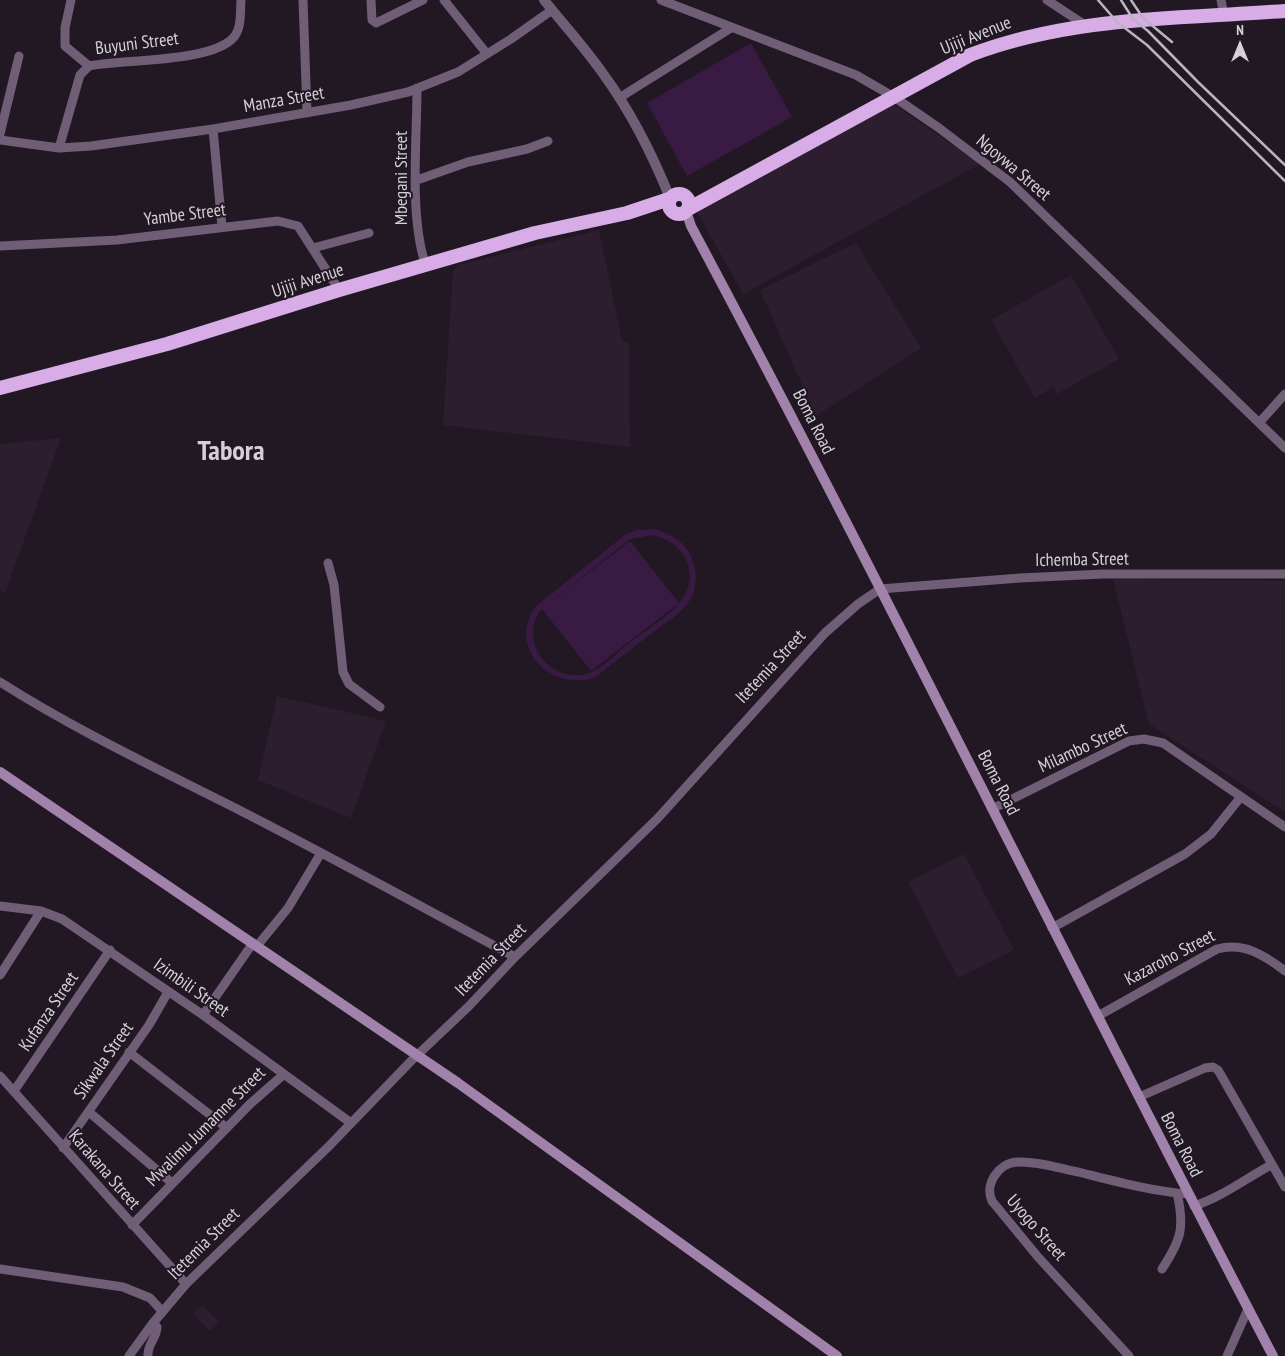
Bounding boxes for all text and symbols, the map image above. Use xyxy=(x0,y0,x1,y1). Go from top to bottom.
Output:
street label: Ujiji Avenue xyxy=(938,12,1014,60)
north arrow xyxy=(1215,20,1265,70)
text: N xyxy=(1236,21,1244,39)
street label: Buyuni Street xyxy=(94,28,180,60)
street label: Manza Street xyxy=(242,82,326,118)
street label: Mbegani Street xyxy=(391,131,413,225)
street label: Ngoywa Street xyxy=(971,131,1055,205)
street label: Yambe Street xyxy=(143,199,227,231)
street label: Ujiji Avenue xyxy=(269,259,347,303)
street label: Boma Road xyxy=(788,386,838,458)
district label: Tabora xyxy=(197,435,265,469)
street label: Ichemba Street xyxy=(1035,548,1129,572)
street label: Itetemia Street xyxy=(732,626,810,708)
street label: Milambo Street xyxy=(1035,718,1131,778)
street label: Boma Road xyxy=(973,747,1023,819)
street label: Itetemia Street xyxy=(451,919,531,1001)
street label: Kazaroho Street xyxy=(1121,925,1219,991)
street label: Izimbili Street xyxy=(149,954,233,1022)
street label: Kufanza Street xyxy=(15,968,83,1056)
street label: Sikwala Street xyxy=(70,1018,138,1104)
street label: Mwalimu Jumamne Street xyxy=(142,1063,270,1191)
street label: Boma Road xyxy=(1156,1109,1206,1181)
street label: Karakana Street xyxy=(64,1126,144,1214)
street label: Uyogo Street xyxy=(1001,1191,1071,1265)
street label: Itetemia Street xyxy=(164,1204,244,1284)

